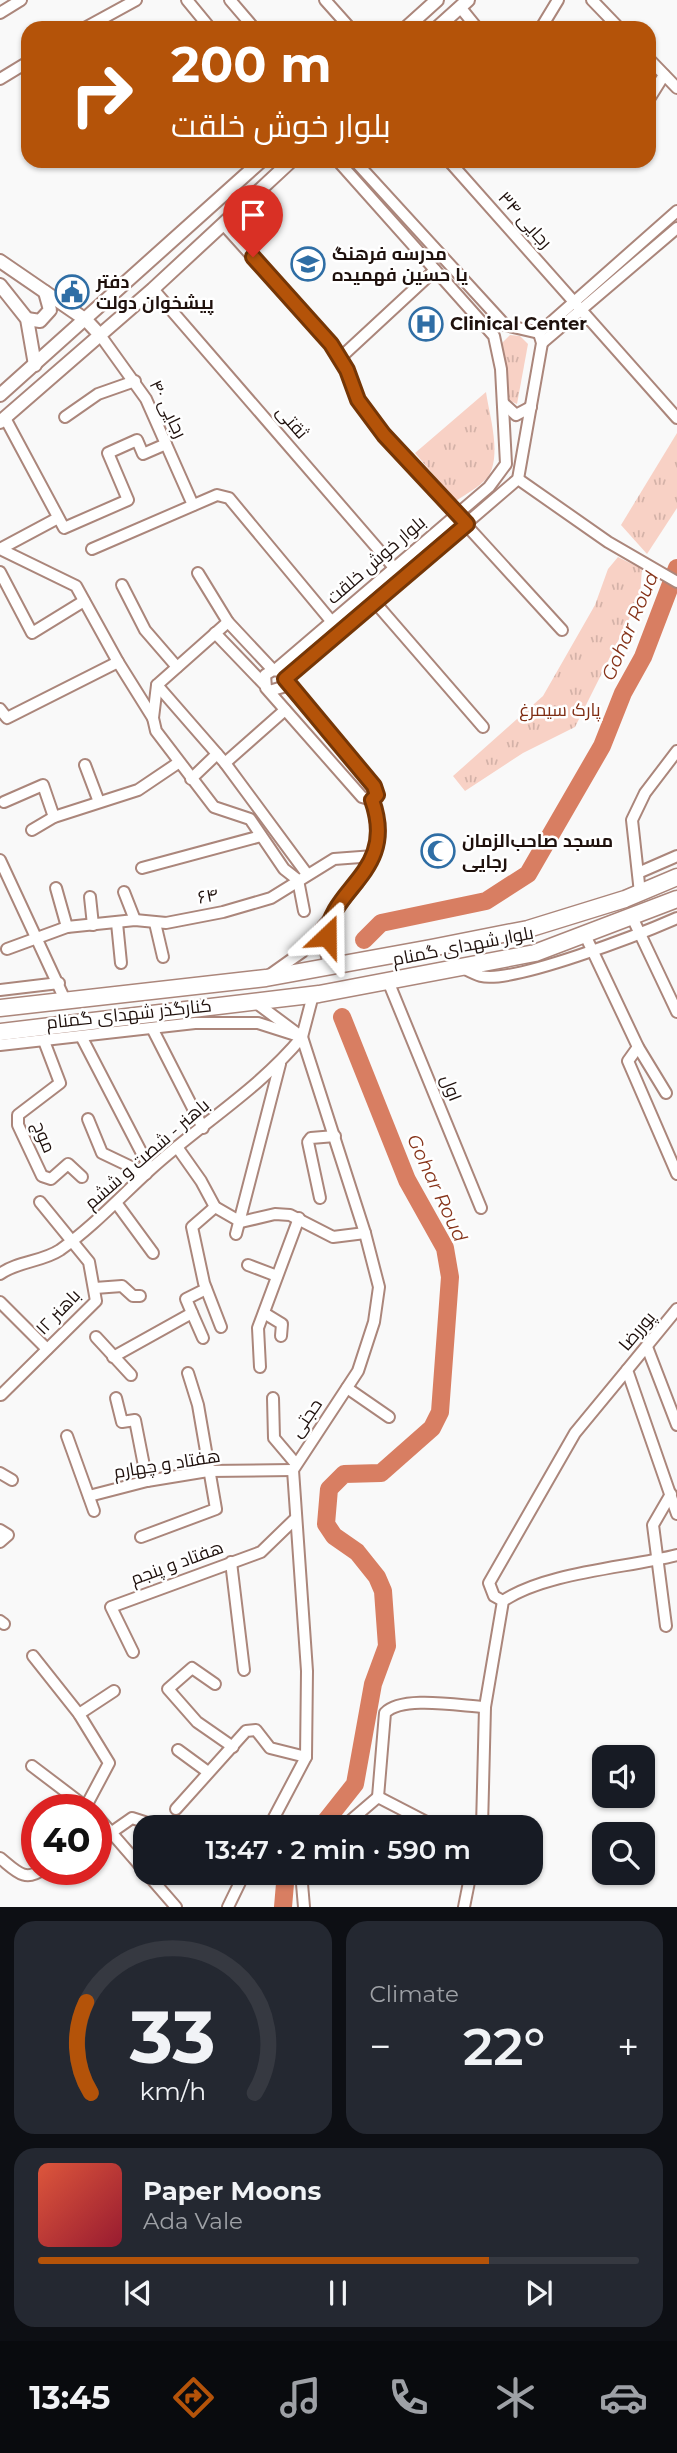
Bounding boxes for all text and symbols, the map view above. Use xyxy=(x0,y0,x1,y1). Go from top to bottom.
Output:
text: 200 m xyxy=(171,35,332,94)
icon: right xyxy=(56,49,147,140)
text: بلوار خوش خلقت xyxy=(171,106,391,145)
pin xyxy=(223,185,283,257)
street label: رجایی ۳۴ xyxy=(494,187,556,253)
icon: arrive xyxy=(234,196,272,234)
place label: مدرسه فرهنگ یا حسین فهمیده xyxy=(332,243,468,286)
school or university icon: مدرسه فرهنگ یا حسین فهمیده xyxy=(289,245,327,283)
place label: دفتر پیشخوان دولت xyxy=(95,271,214,315)
public building icon: دفتر پیشخوان دولت xyxy=(53,273,91,311)
hospital icon: Clinical Center xyxy=(407,305,445,343)
place label: Clinical Center xyxy=(450,313,587,335)
street label: رجایی ۴۰ xyxy=(145,376,191,442)
street label: ثقتی xyxy=(271,401,313,444)
street label: بلوار خوش خلقت xyxy=(322,511,430,609)
water label: Gohar Roud xyxy=(597,568,663,684)
park label: پارک سیمرغ xyxy=(519,699,601,722)
place label: مسجد صاحب‌الزمان رجایی xyxy=(462,830,613,873)
mosque icon: مسجد صاحب‌الزمان رجایی xyxy=(419,832,457,870)
street label: ۶۴ xyxy=(196,883,220,909)
position arrow xyxy=(290,899,364,973)
street label: بلوار شهدای گمنام xyxy=(391,922,536,971)
street label: کنارگذر شهدای گمنام xyxy=(45,994,213,1035)
street label: اول xyxy=(436,1072,466,1104)
street label: باهنر - شصت و ششم xyxy=(80,1094,214,1215)
street label: موج xyxy=(27,1118,60,1157)
water label: Gohar Roud xyxy=(402,1130,472,1246)
street label: باهنر ۱۲ xyxy=(31,1285,85,1339)
street label: پوررضا xyxy=(614,1307,661,1356)
street label: حجتی xyxy=(285,1394,327,1442)
street label: هفتاد و چهارم xyxy=(112,1445,222,1484)
street label: هفتاد و پنجم xyxy=(128,1536,227,1591)
map controls xyxy=(592,1745,655,1885)
button: sound xyxy=(592,1745,655,1808)
speed limit sign: 40 xyxy=(21,1794,112,1885)
button: search xyxy=(592,1822,655,1885)
text: 13:47 · 2 min · 590 m xyxy=(205,1834,471,1866)
text: Climate xyxy=(370,1980,459,2008)
text: 33 xyxy=(129,1994,216,2082)
text: 22° xyxy=(463,2015,545,2078)
text: − xyxy=(370,2023,391,2070)
text: + xyxy=(617,2023,639,2070)
text: km/h xyxy=(139,2076,206,2106)
text: Paper Moons xyxy=(143,2175,321,2207)
text: Ada Vale xyxy=(143,2207,243,2235)
icon: previous xyxy=(119,2274,157,2312)
icon: pause xyxy=(319,2274,357,2312)
icon: next xyxy=(520,2274,558,2312)
icon: directions xyxy=(169,2373,218,2422)
icon: music xyxy=(276,2373,325,2422)
icon: phone xyxy=(384,2373,433,2422)
icon: climate xyxy=(491,2373,540,2422)
icon: car xyxy=(599,2373,648,2422)
text: 13:45 xyxy=(29,2378,110,2417)

